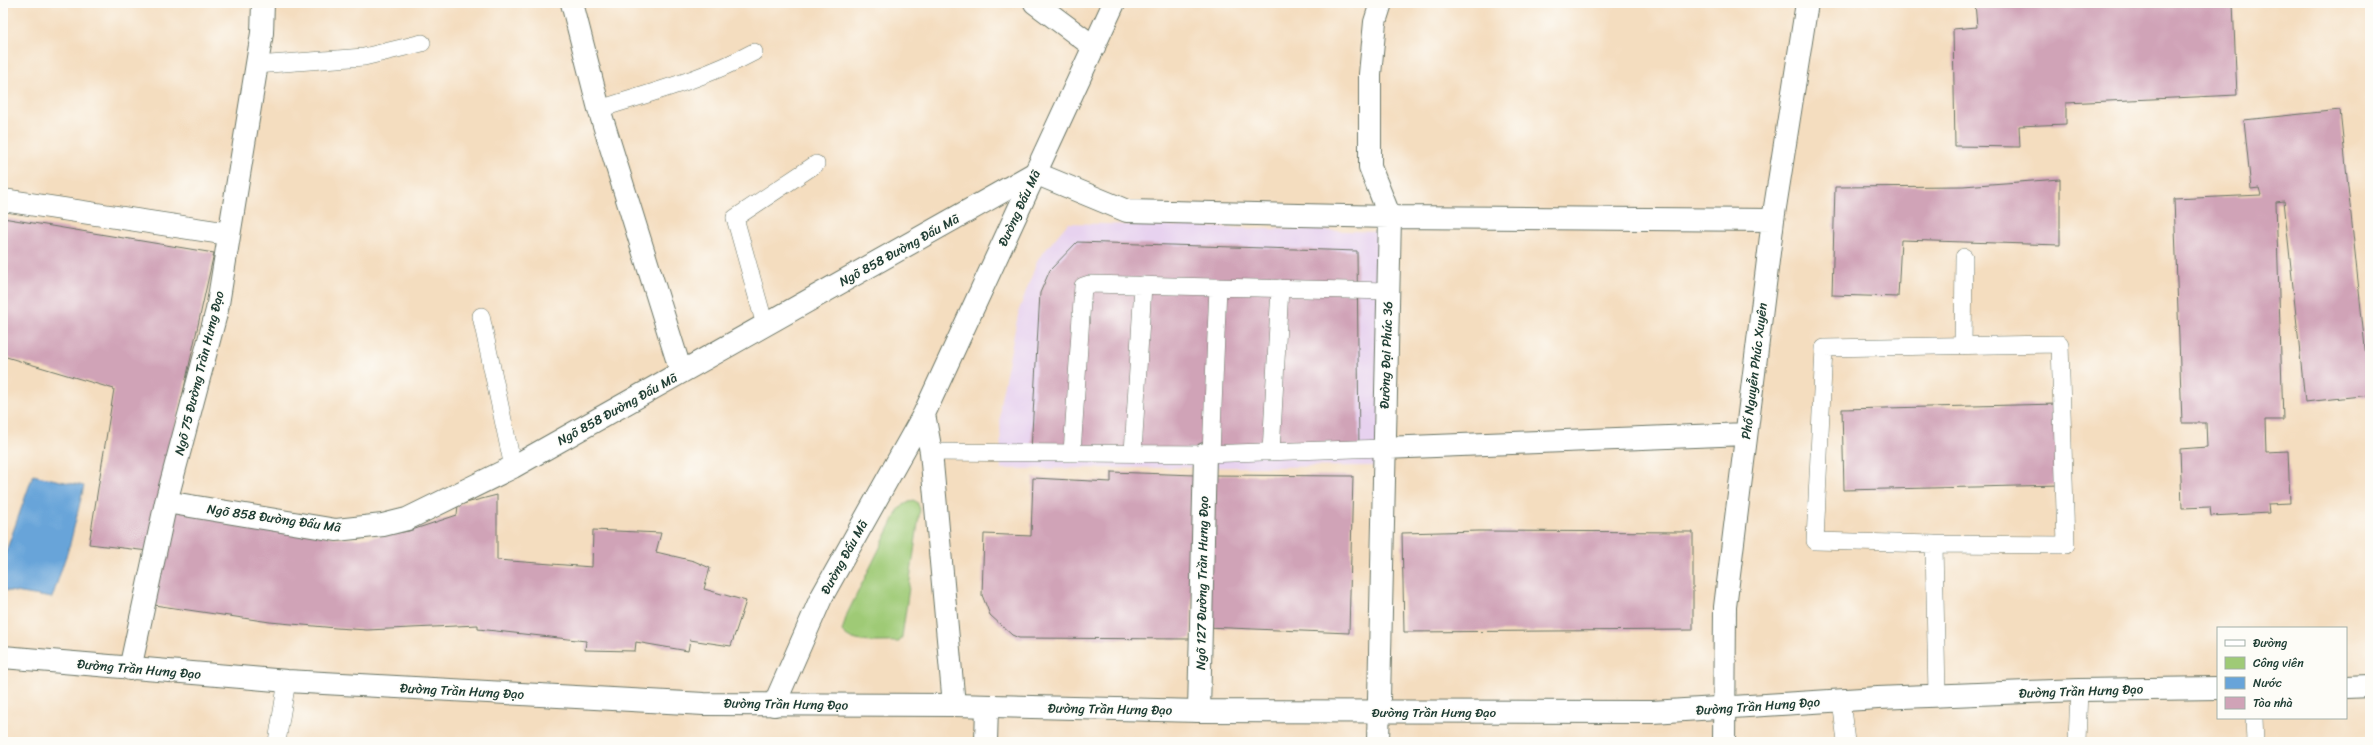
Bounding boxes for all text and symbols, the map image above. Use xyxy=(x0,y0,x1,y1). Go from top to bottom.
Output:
street label: Đường Đấu Mã xyxy=(991,165,1047,250)
street label: Ngõ 858 Đường Đấu Mã xyxy=(834,207,964,293)
street label: Ngõ 75 Đường Trần Hưng Đạo xyxy=(167,288,231,458)
street label: Đường Đại Phúc 36 xyxy=(1373,301,1399,409)
street label: Phố Nguyễn Phúc Xuyên xyxy=(1734,301,1774,441)
street label: Ngõ 858 Đường Đấu Mã xyxy=(552,366,682,452)
street label: Ngõ 127 Đường Trần Hưng Đạo xyxy=(1189,496,1215,670)
street label: Ngõ 858 Đường Đấu Mã xyxy=(206,497,343,539)
street label: Đường Đấu Mã xyxy=(814,515,874,599)
legend xyxy=(2217,627,2347,719)
text: Đường xyxy=(2253,632,2287,654)
street label: Đường Trần Hưng Đạo xyxy=(76,652,202,686)
text: Công viên xyxy=(2253,652,2304,674)
text: Nước xyxy=(2253,672,2282,694)
street label: Đường Trần Hưng Đạo xyxy=(399,676,525,706)
street label: Đường Trần Hưng Đạo xyxy=(2018,677,2144,705)
street label: Đường Trần Hưng Đạo xyxy=(1695,690,1821,722)
street label: Đường Trần Hưng Đạo xyxy=(724,691,849,717)
text: Tòa nhà xyxy=(2253,692,2293,714)
street label: Đường Trần Hưng Đạo xyxy=(1048,696,1173,722)
street label: Đường Trần Hưng Đạo xyxy=(1372,701,1497,724)

